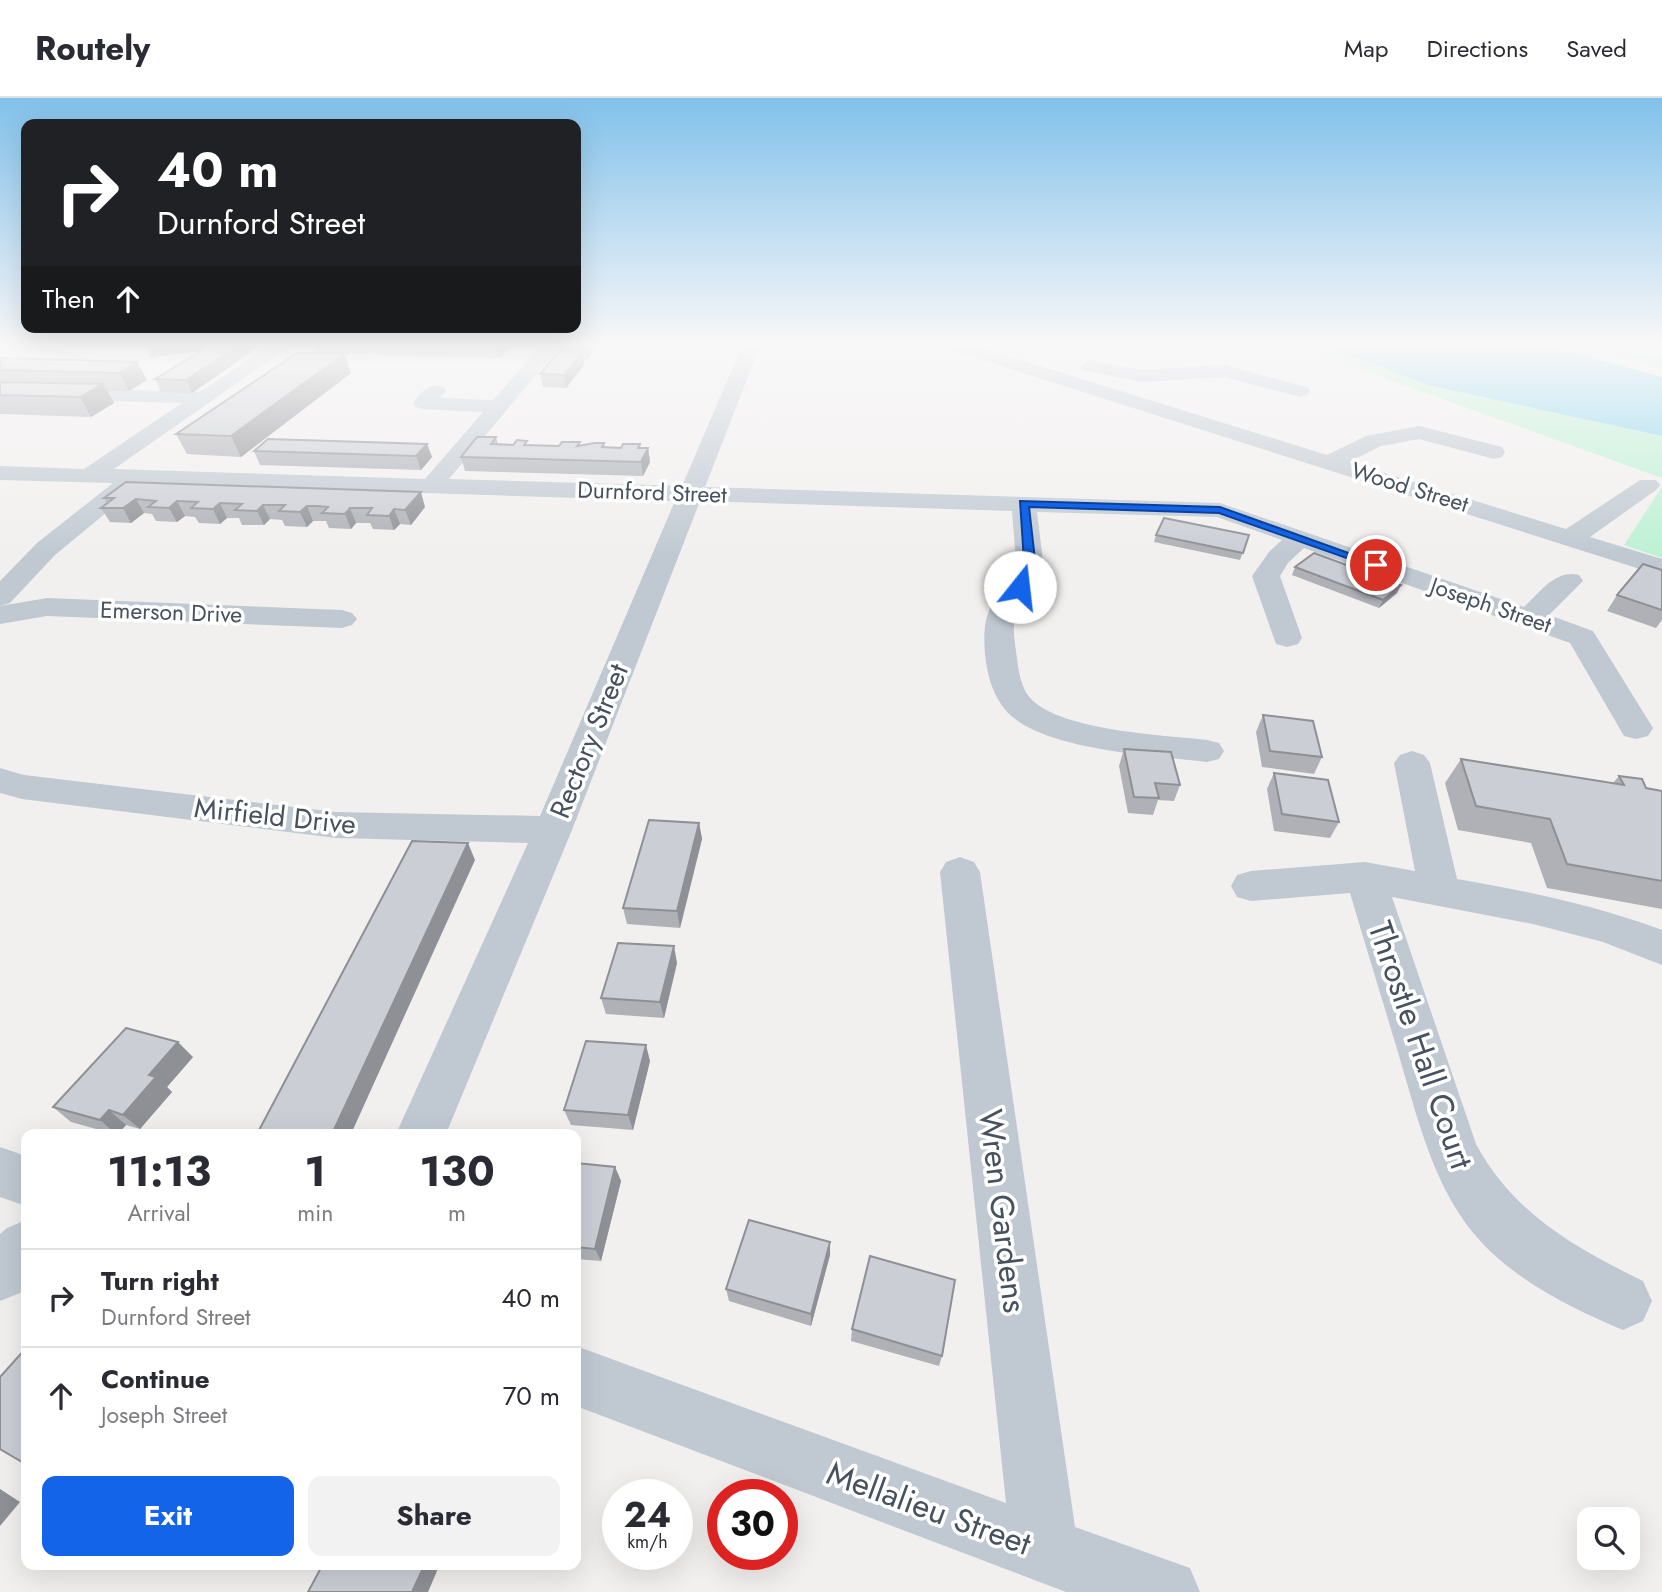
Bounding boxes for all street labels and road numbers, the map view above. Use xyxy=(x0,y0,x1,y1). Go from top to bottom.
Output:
street label: Wood Street xyxy=(1347,453,1473,521)
street label: Durnford Street xyxy=(577,472,728,512)
street label: Joseph Street xyxy=(1423,567,1557,642)
street label: Emerson Drive xyxy=(99,593,243,631)
street label: Rectory Street xyxy=(539,657,639,824)
street label: Mirfield Drive xyxy=(192,787,358,845)
street label: Throstle Hall Court xyxy=(1357,915,1485,1175)
street label: Wren Gardens xyxy=(967,1107,1039,1315)
street label: Mellalieu Street xyxy=(820,1449,1038,1567)

